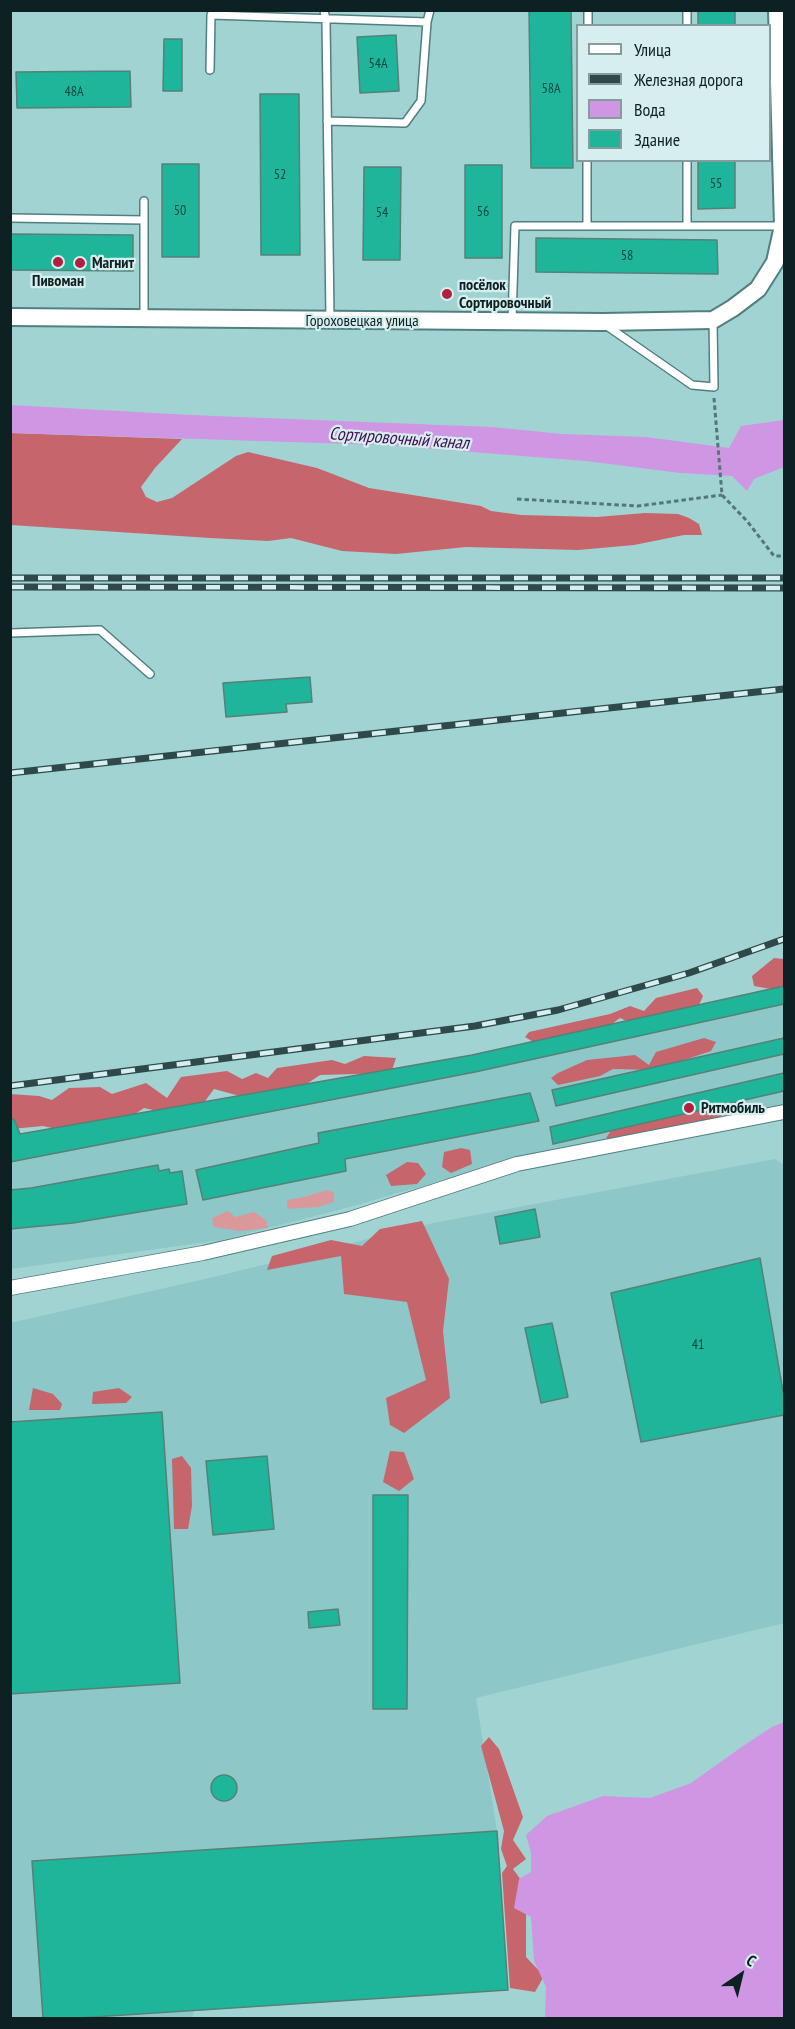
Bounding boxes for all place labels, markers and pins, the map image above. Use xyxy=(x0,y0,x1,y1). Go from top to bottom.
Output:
place label: Магнит xyxy=(92,253,134,273)
marker: Пивоман xyxy=(51,255,65,269)
marker: Магнит xyxy=(73,256,87,270)
place label: Пивоман xyxy=(32,271,84,291)
place label: посёлок Сортировочный xyxy=(459,275,551,313)
marker: посёлок Сортировочный xyxy=(440,287,454,301)
place label: Ритмобиль xyxy=(701,1098,765,1118)
marker: Ритмобиль xyxy=(682,1101,696,1115)

